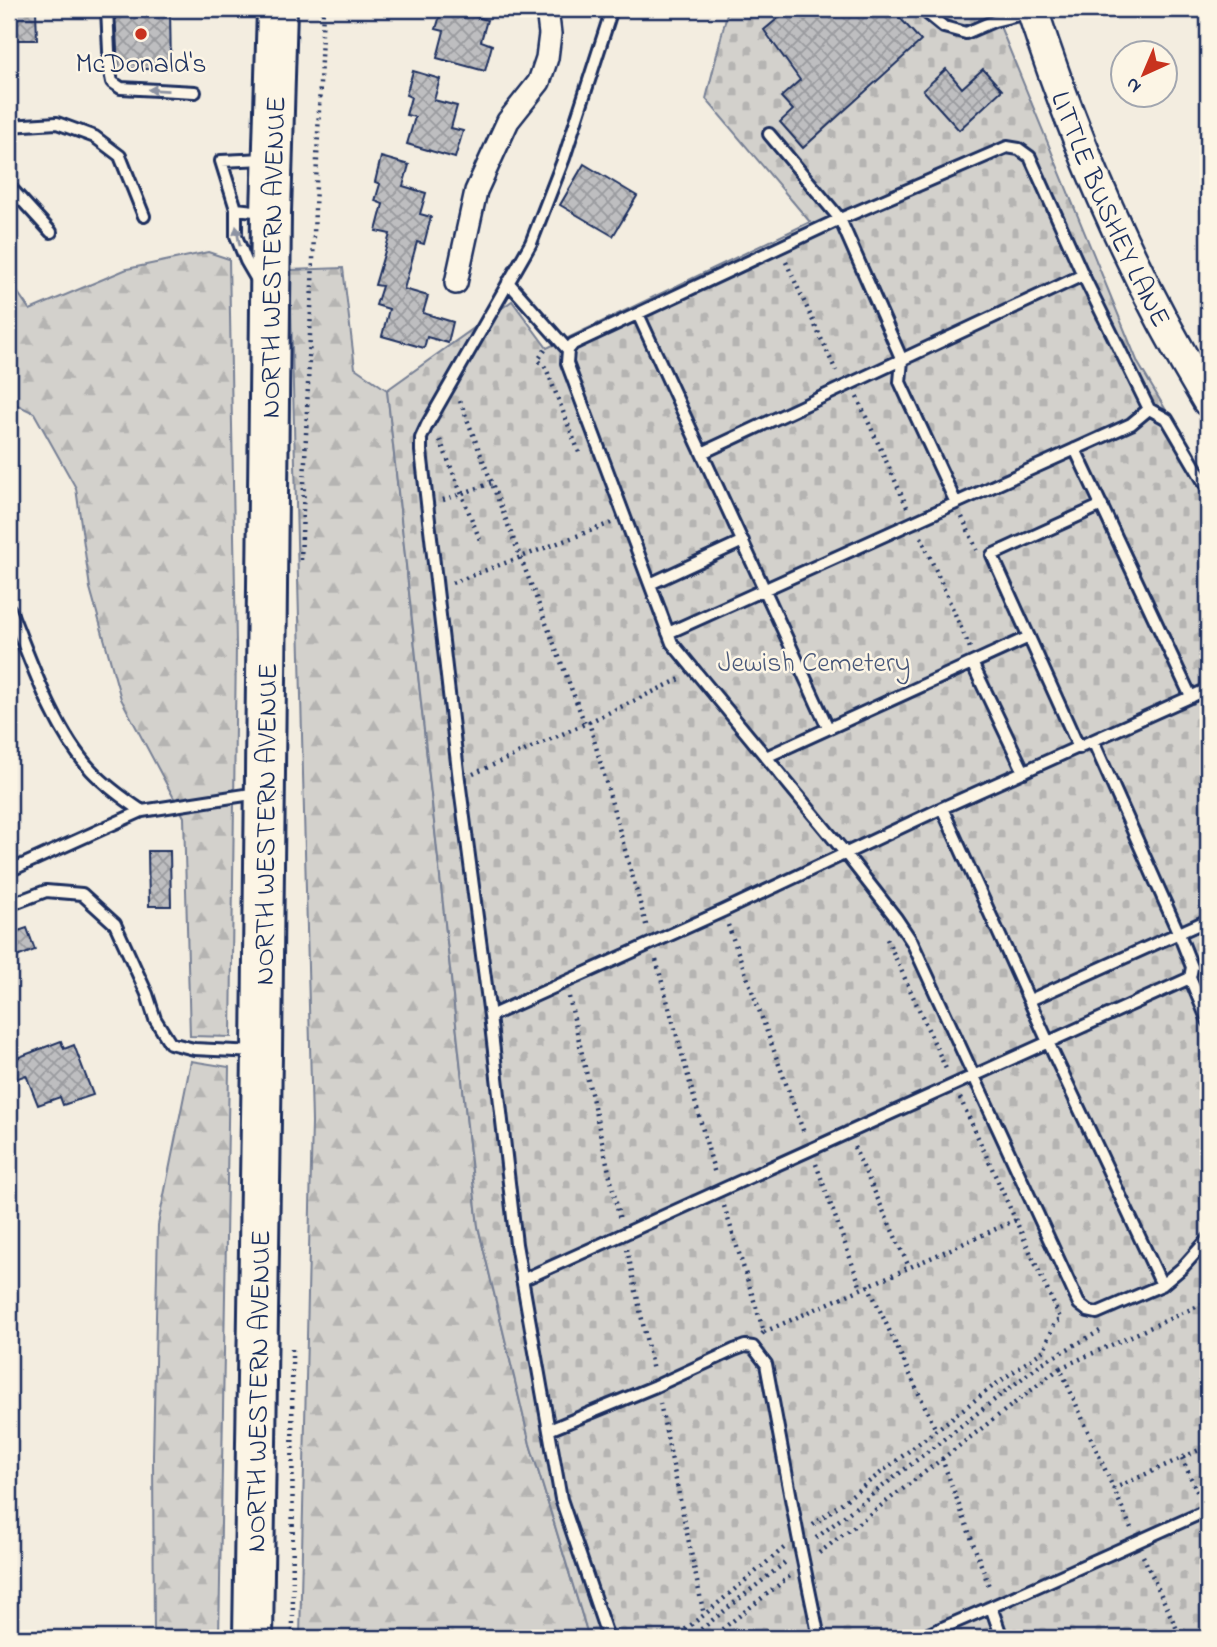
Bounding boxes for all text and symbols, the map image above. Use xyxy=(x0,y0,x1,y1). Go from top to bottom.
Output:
marker: McDonald's xyxy=(133,26,149,42)
north arrow xyxy=(1108,38,1178,108)
place label: McDonald's xyxy=(75,45,207,86)
one-way arrow xyxy=(146,85,168,96)
street label: LITTLE BUSHEY LANE xyxy=(1047,85,1181,331)
street label: NORTH WESTERN AVENUE xyxy=(252,95,298,419)
one-way arrow xyxy=(232,225,243,247)
park label: Jewish Cemetery xyxy=(718,644,910,685)
street label: NORTH WESTERN AVENUE xyxy=(246,663,290,986)
street label: NORTH WESTERN AVENUE xyxy=(237,1230,283,1553)

